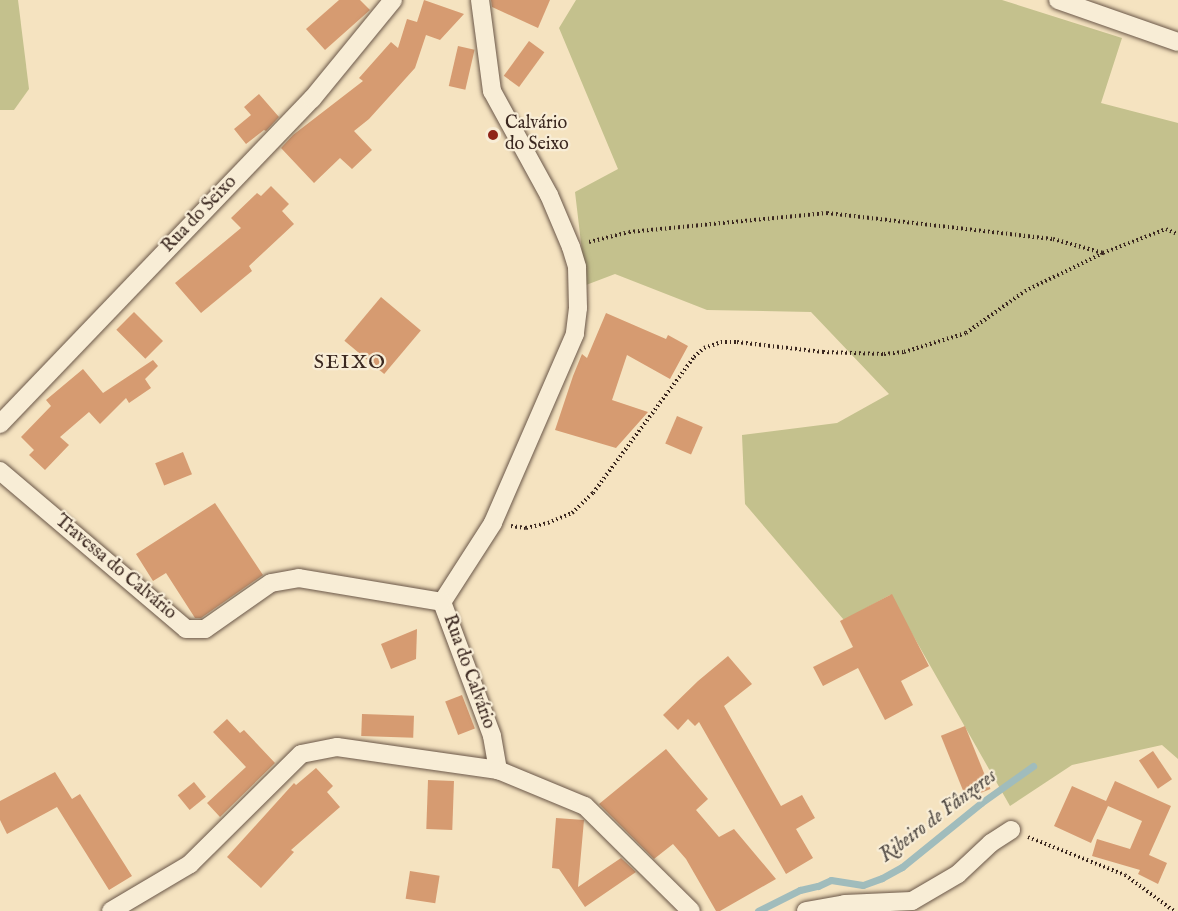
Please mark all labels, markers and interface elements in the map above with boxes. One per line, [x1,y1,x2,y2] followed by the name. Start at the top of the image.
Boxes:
[505,114,569,156] place label: Calvário do Seixo
[486,128,500,142] marker: Calvário do Seixo
[158,172,242,258] street label: Rua do Seixo
[314,350,386,374] district label: SEIXO
[50,511,180,625] street label: Travessa do Calvário
[437,612,499,732] street label: Rua do Calvário
[875,764,1001,868] water label: Ribeiro de Fânzeres

